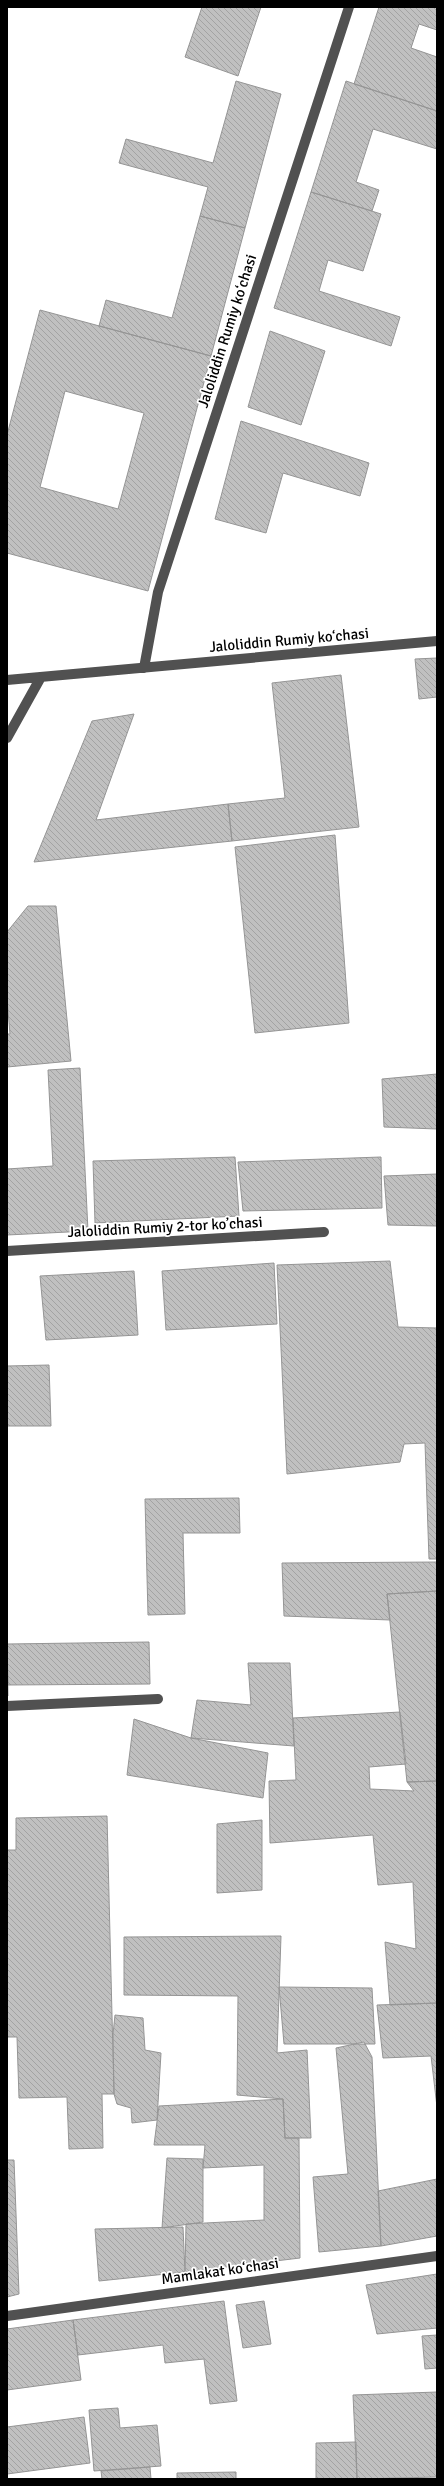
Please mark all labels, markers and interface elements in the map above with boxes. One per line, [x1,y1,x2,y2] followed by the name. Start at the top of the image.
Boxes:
[194,252,260,410] street label: Jaloliddin Rumiy koʻchasi
[208,624,370,656] street label: Jaloliddin Rumiy koʻchasi
[67,1213,263,1241] street label: Jaloliddin Rumiy 2-tor koʼchasi
[160,2254,280,2288] street label: Mamlakat koʻchasi

